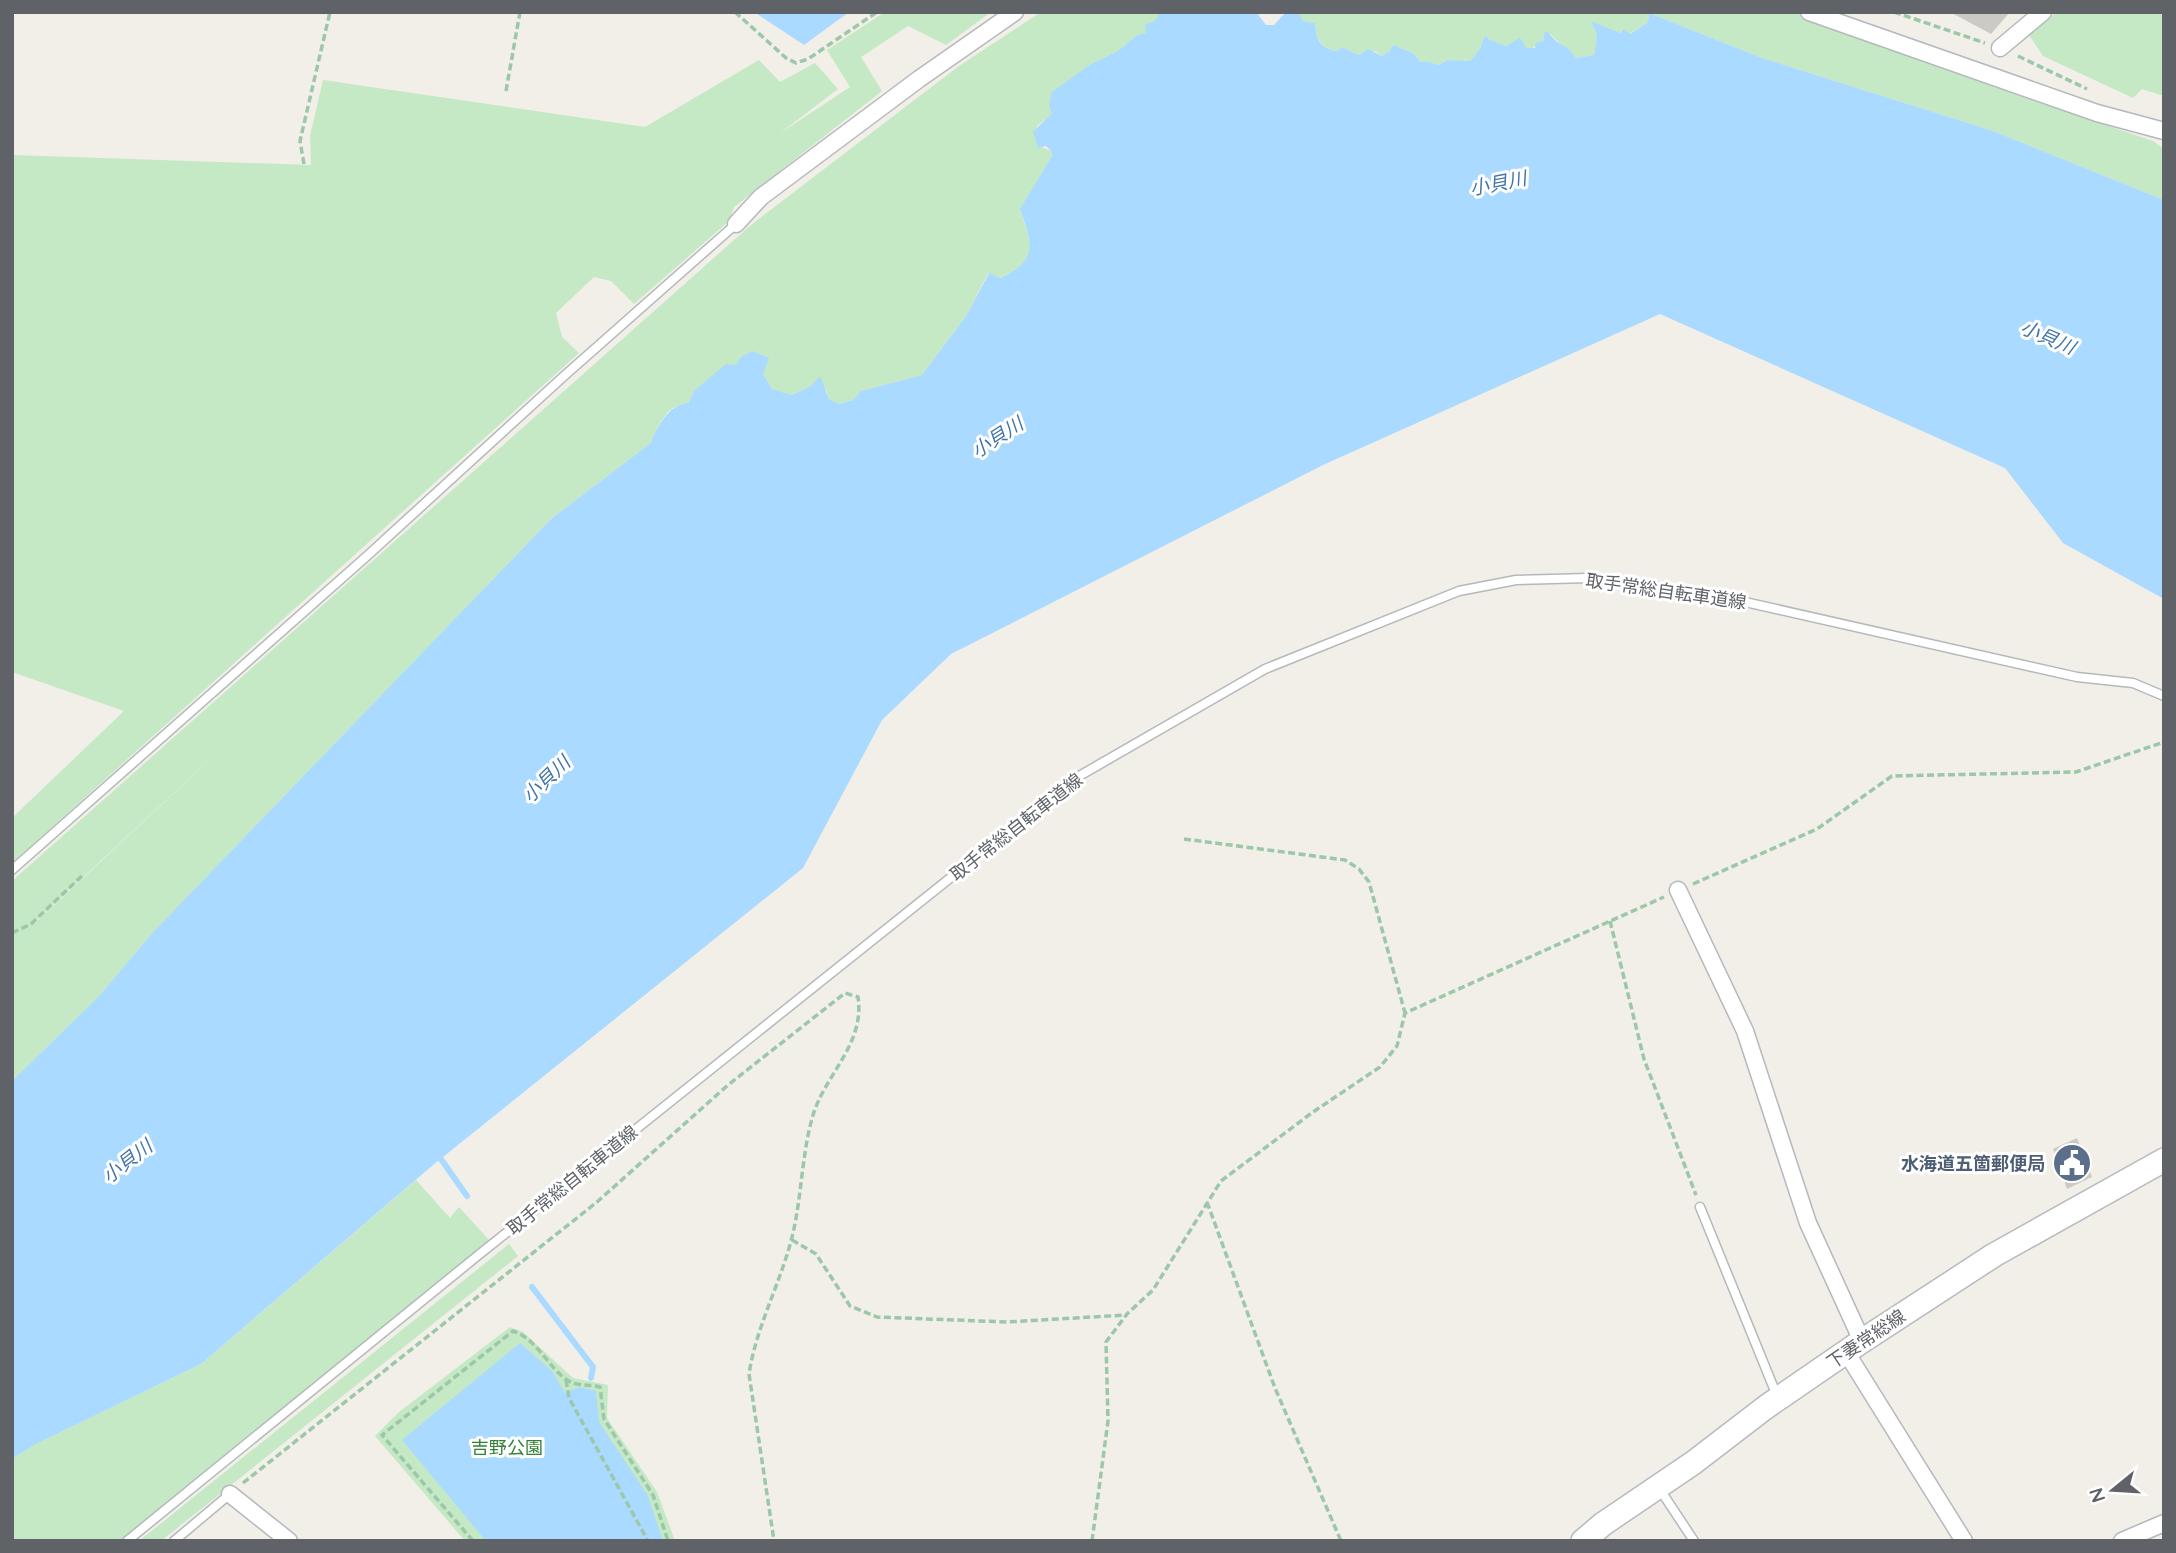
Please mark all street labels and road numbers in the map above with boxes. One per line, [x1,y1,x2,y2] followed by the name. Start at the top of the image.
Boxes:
[1584,568,1748,614] street label: 取手常総自転車道線
[945,768,1087,886] street label: 取手常総自転車道線
[502,1120,642,1240] street label: 取手常総自転車道線
[1822,1304,1910,1374] street label: 下妻常総線

